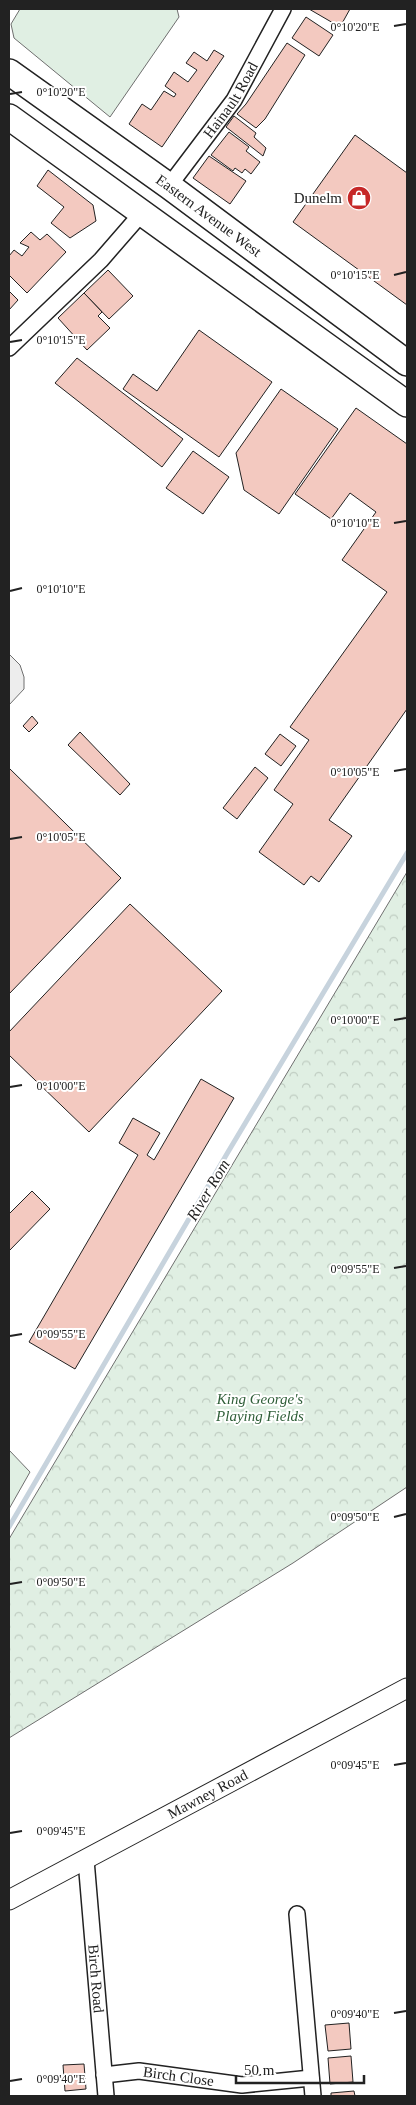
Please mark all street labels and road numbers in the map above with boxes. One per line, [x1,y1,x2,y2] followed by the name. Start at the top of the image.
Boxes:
[200,59,261,141] street label: Hainault Road
[153,171,265,260] street label: Eastern Avenue West
[165,1766,251,1822] street label: Mawney Road
[85,1944,107,2014] street label: Birch Road
[142,2064,215,2089] street label: Birch Close

